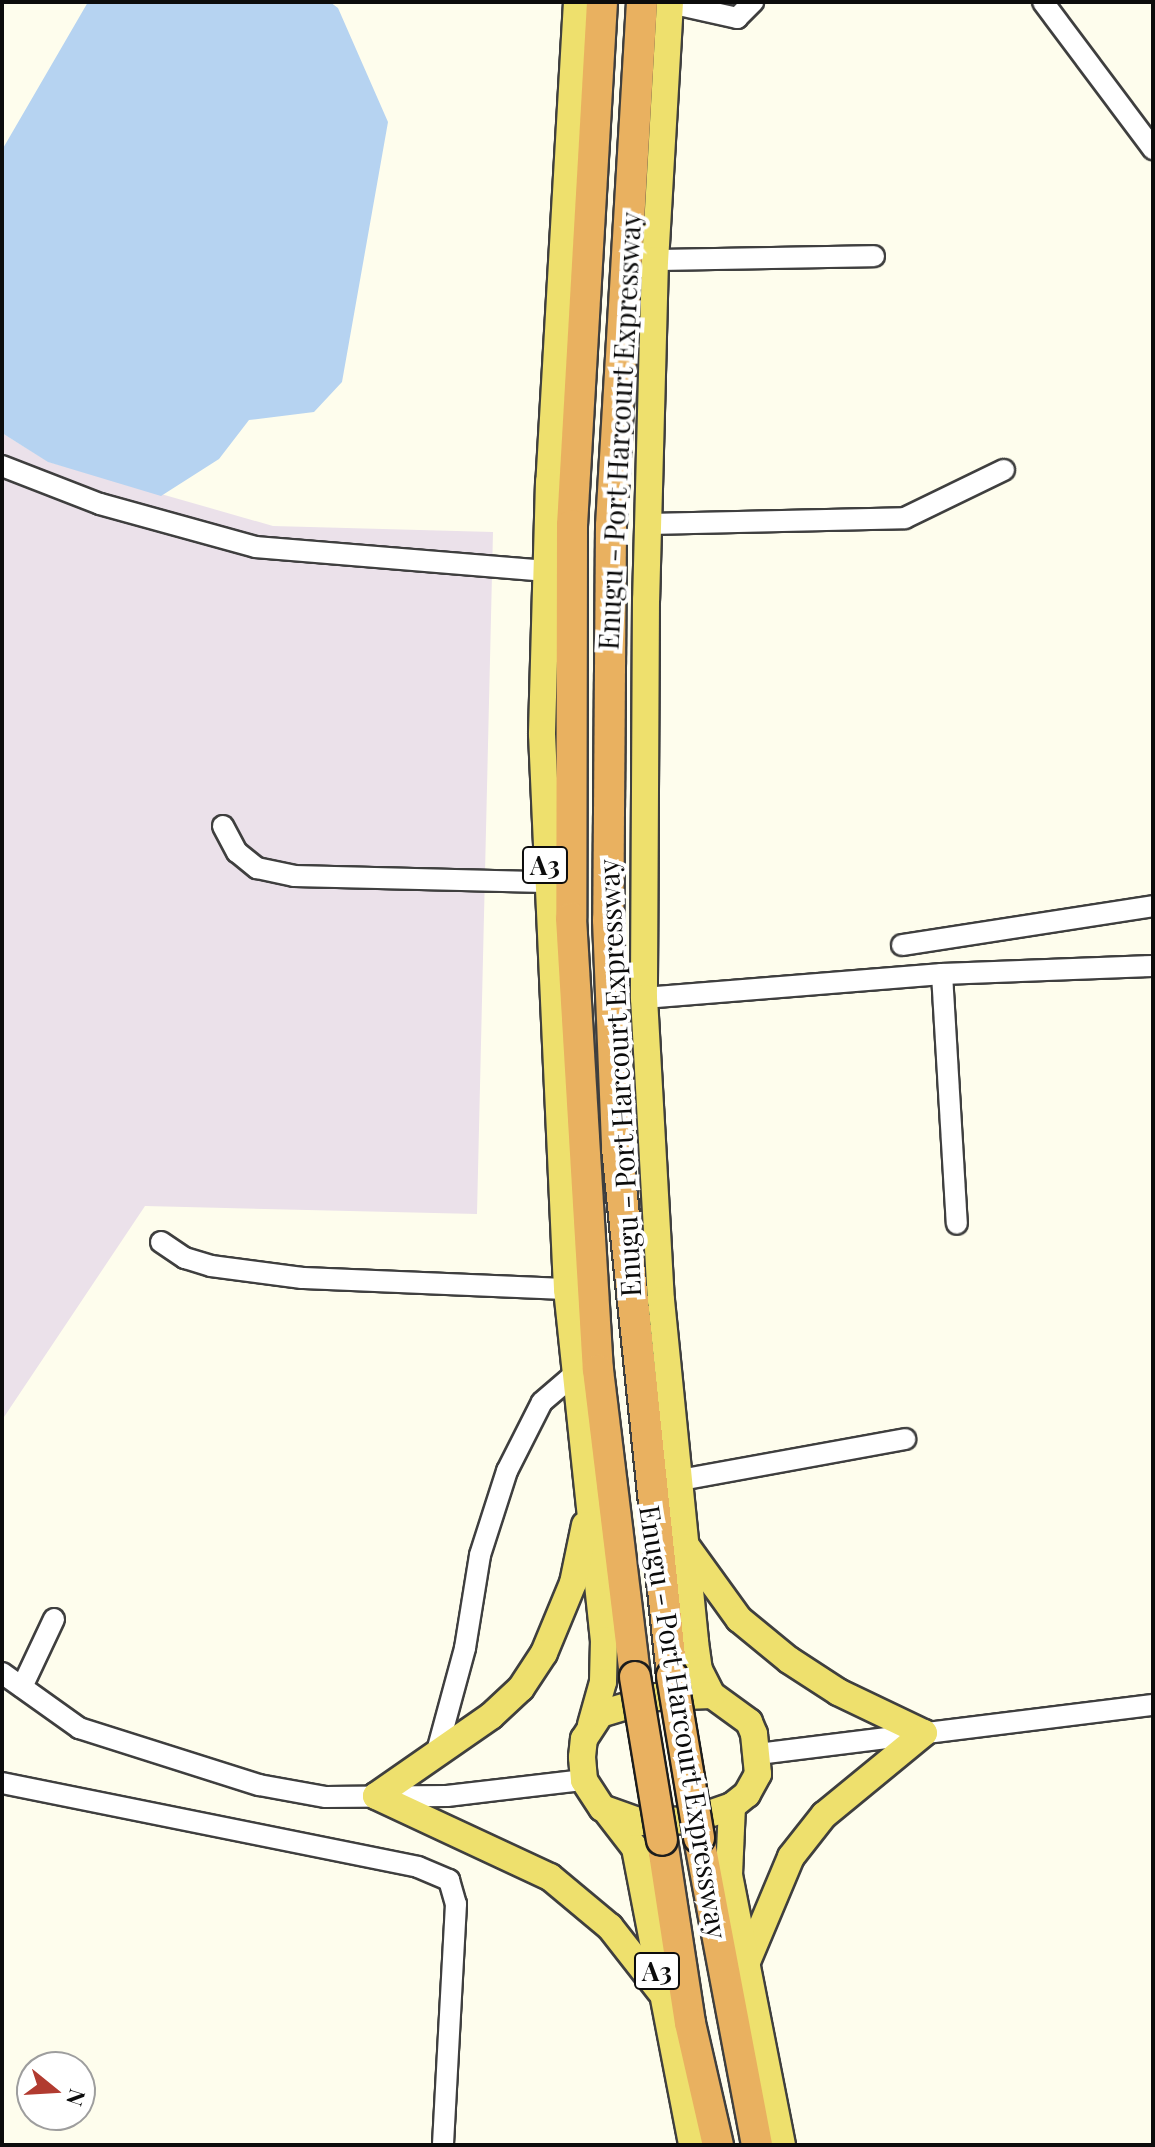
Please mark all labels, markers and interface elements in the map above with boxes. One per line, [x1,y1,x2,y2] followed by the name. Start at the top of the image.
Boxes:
[591,211,647,651] street label: Enugu - Port Harcourt Expressway
[521,843,569,887] road number: A3
[591,858,647,1298] street label: Enugu - Port Harcourt Expressway
[633,1502,735,1942] street label: Enugu - Port Harcourt Expressway
[633,1949,681,1993] road number: A3
[16,2051,96,2131] north arrow
[60,2086,94,2110] text: N

